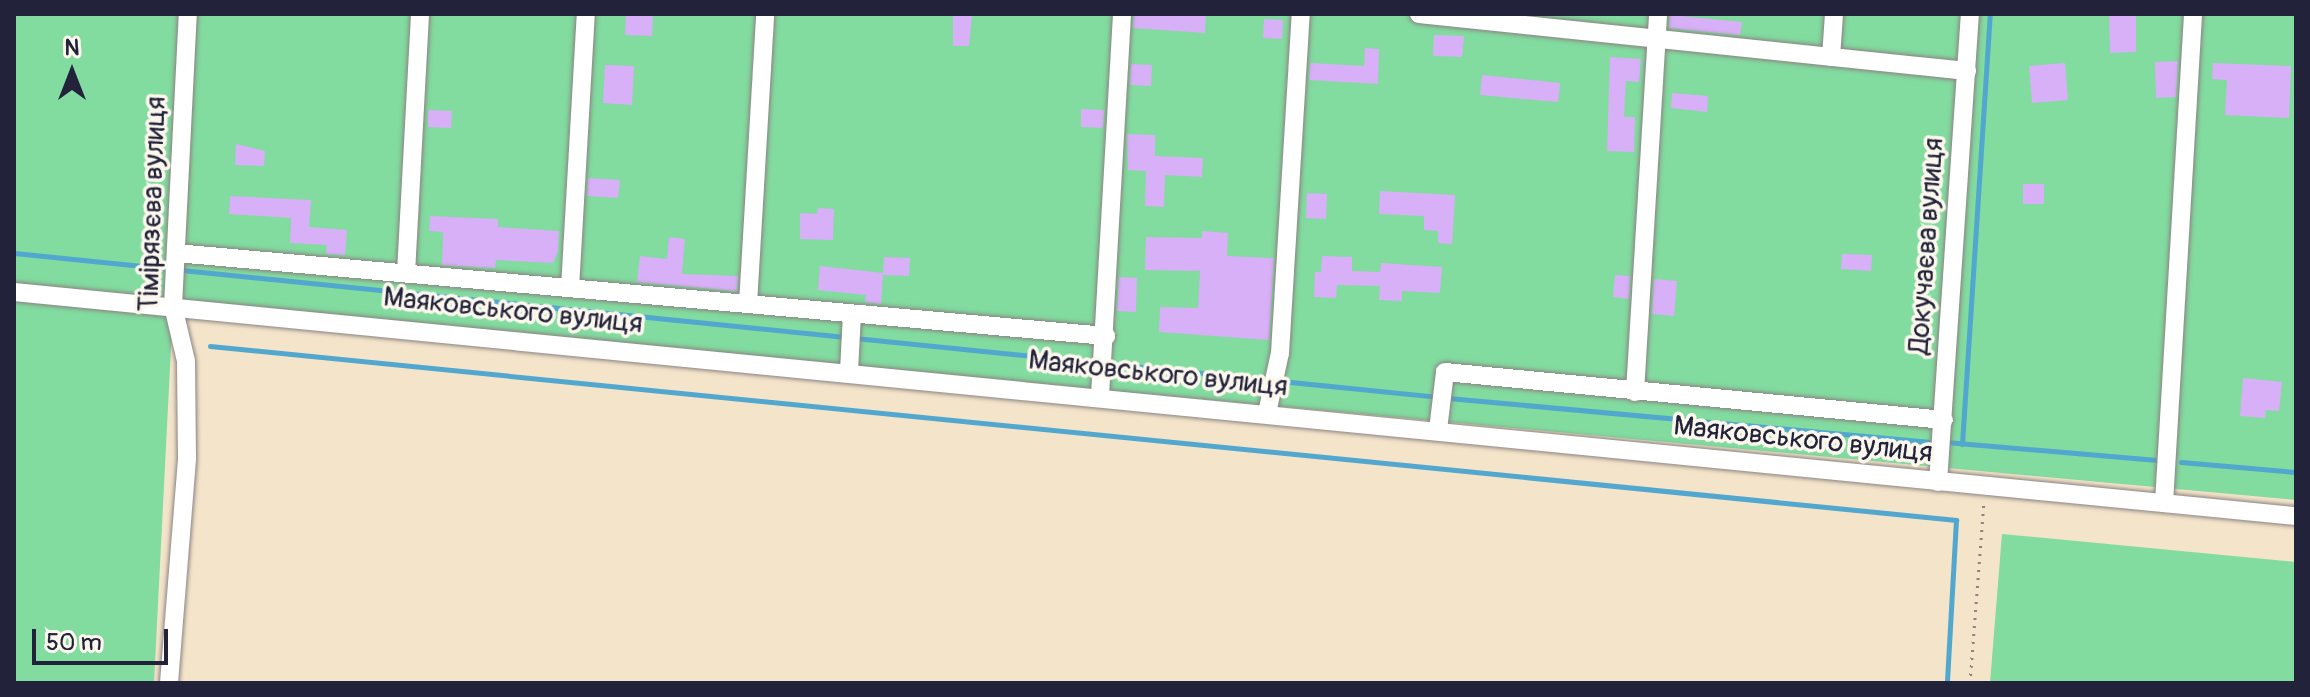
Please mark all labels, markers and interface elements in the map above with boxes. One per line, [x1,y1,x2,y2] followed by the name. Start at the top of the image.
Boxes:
[32,32,112,112] north arrow
[65,34,79,62] text: N
[132,96,174,312] street label: Тімірязєва вулиця
[1903,137,1951,355] street label: Докучаєва вулиця
[382,281,644,341] street label: Маяковського вулиця
[1027,344,1289,404] street label: Маяковського вулиця
[1672,410,1934,470] street label: Маяковського вулиця
[36,613,172,663] scale bar
[46,628,102,657] text: 50 m

